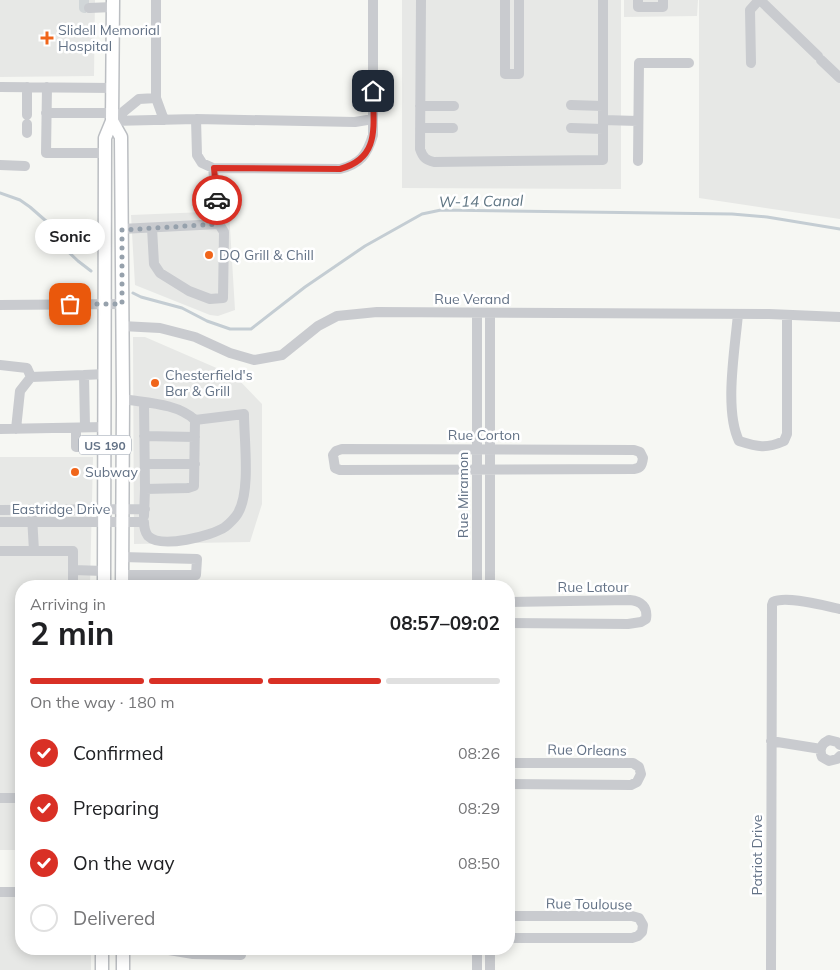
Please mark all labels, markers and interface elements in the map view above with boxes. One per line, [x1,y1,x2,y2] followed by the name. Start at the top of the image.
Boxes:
[58,21,160,55] place label: Slidell Memorial Hospital
[40,31,54,45] marker: Slidell Memorial Hospital
[352,70,394,112] pin
[359,77,387,105] icon: home
[192,175,242,225] courier
[203,186,231,214] icon: car
[438,191,524,211] water label: W-14 Canal
[35,219,105,254] callout: Sonic
[49,226,91,246] text: Sonic
[219,246,314,264] place label: DQ Grill & Chill
[203,249,215,261] marker: DQ Grill & Chill
[49,283,91,325] pin
[56,290,84,318] icon: bag
[434,290,510,308] street label: Rue Verand
[165,366,253,400] place label: Chesterfield's Bar & Grill
[149,377,161,389] marker: Chesterfield's Bar & Grill
[448,426,520,444] street label: Rue Corton
[79,436,131,454] road number: US 190
[454,452,472,538] street label: Rue Miramon
[85,463,138,481] place label: Subway
[69,466,81,478] marker: Subway
[12,500,110,518] street label: Eastridge Drive
[557,578,629,596] street label: Rue Latour
[30,594,106,614] text: Arriving in
[390,611,500,635] text: 08:57–09:02
[30,613,114,653] text: 2 min
[30,692,175,712] text: On the way · 180 m
[30,739,58,767] icon: check
[547,740,627,760] street label: Rue Orleans
[73,741,164,765] text: Confirmed
[458,743,500,763] text: 08:26
[30,794,58,822] icon: check
[73,796,159,820] text: Preparing
[458,798,500,818] text: 08:29
[748,815,766,895] street label: Patriot Drive
[30,849,58,877] icon: check
[73,851,175,875] text: On the way
[458,853,500,873] text: 08:50
[546,894,632,914] street label: Rue Toulouse
[73,906,155,930] text: Delivered

